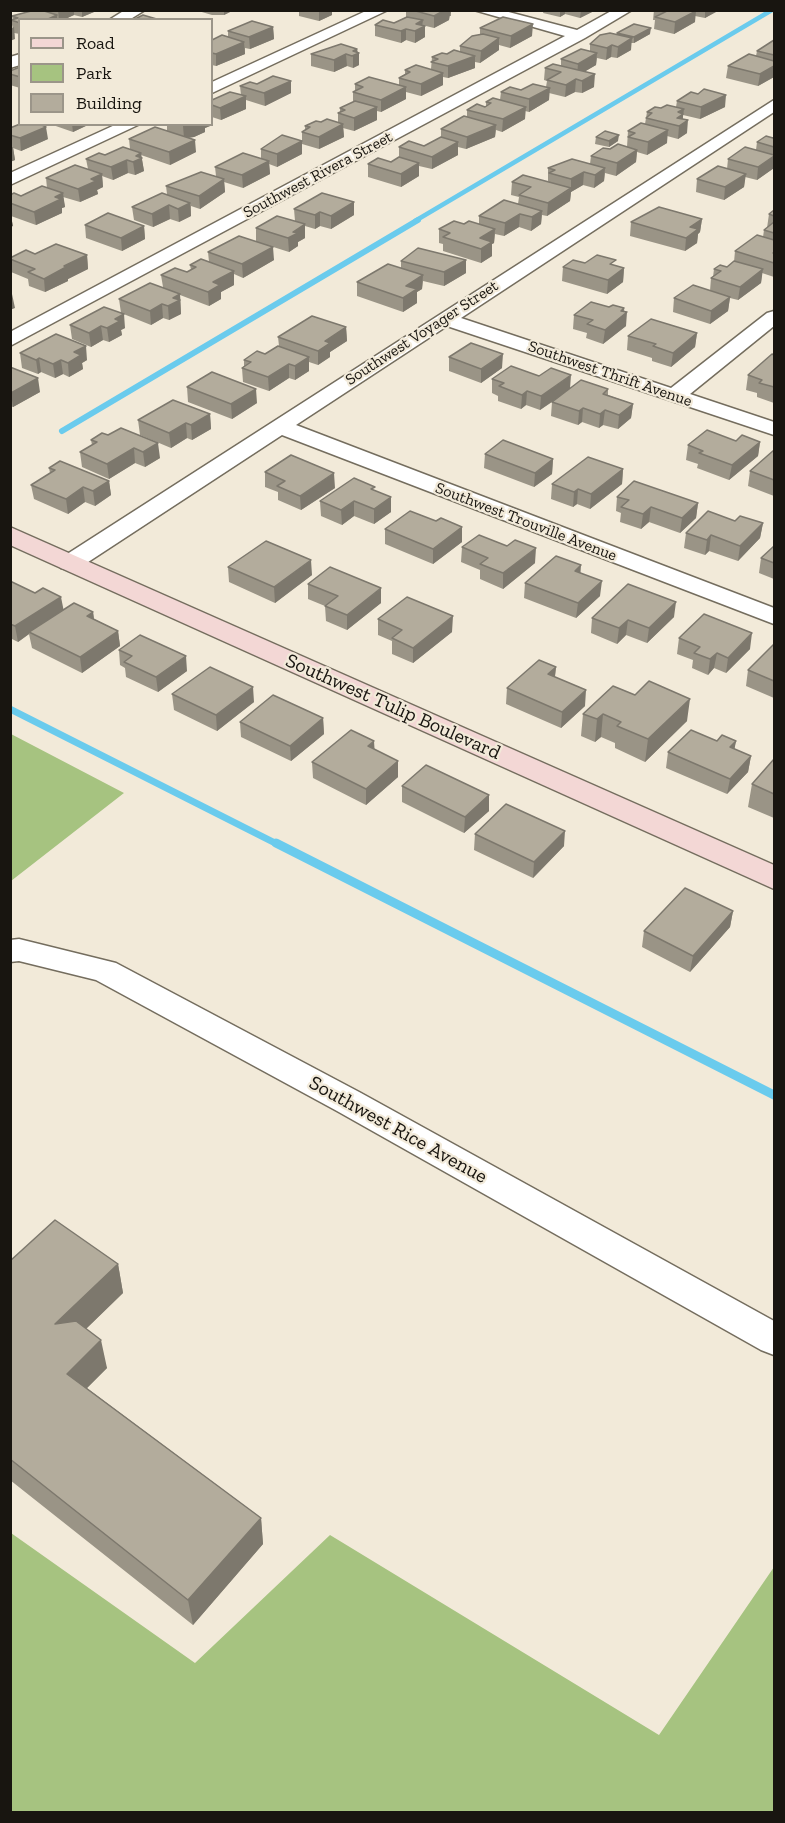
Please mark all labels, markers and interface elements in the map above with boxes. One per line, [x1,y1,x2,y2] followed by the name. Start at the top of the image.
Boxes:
[18,18,213,126] legend
[76,32,115,54] text: Road
[76,62,112,84] text: Park
[76,92,142,114] text: Building
[240,127,396,223] street label: Southwest Rivera Street
[342,276,502,390] street label: Southwest Voyager Street
[526,337,694,411] street label: Southwest Thrift Avenue
[433,478,619,566] street label: Southwest Trouville Avenue
[282,649,504,765] street label: Southwest Tulip Boulevard
[305,1071,491,1189] street label: Southwest Rice Avenue

